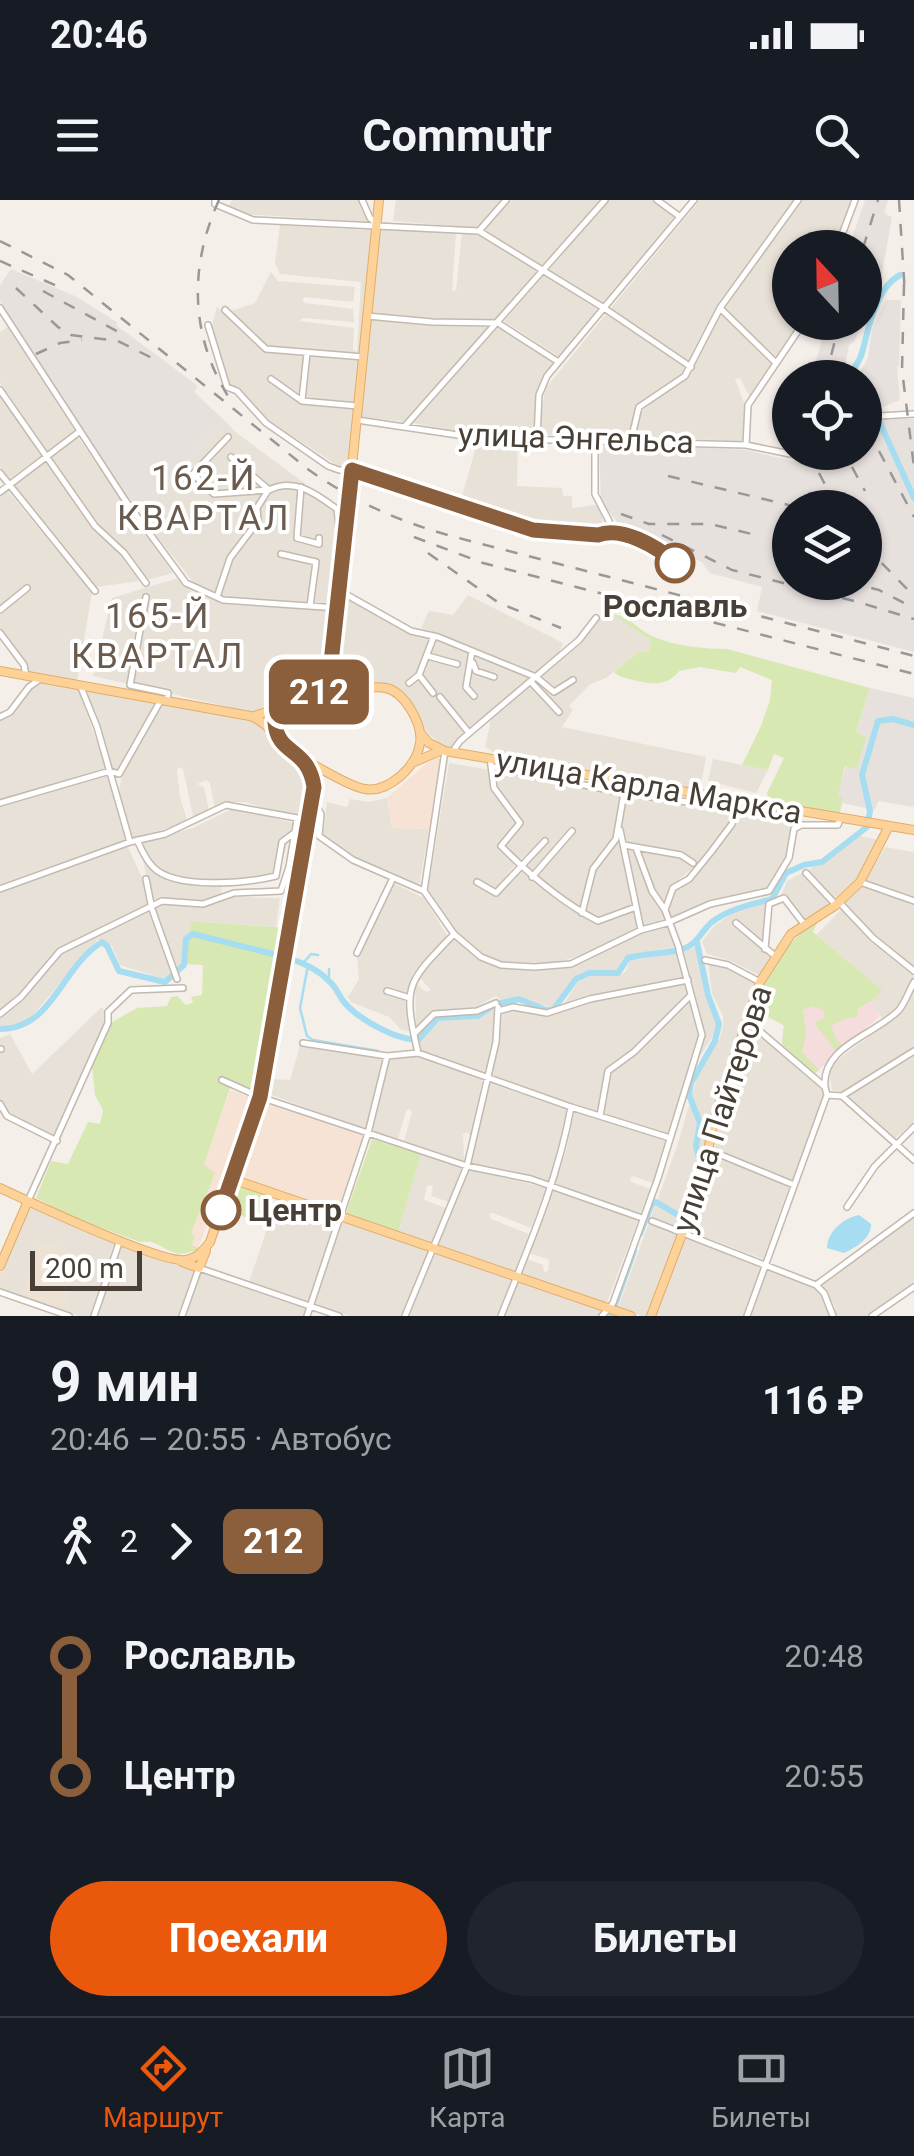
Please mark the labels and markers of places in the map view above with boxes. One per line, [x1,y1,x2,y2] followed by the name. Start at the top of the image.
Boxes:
[656,544,694,582] marker: Рославль
[603,587,747,625] place label: Рославль
[202,1191,240,1229] marker: Центр
[248,1191,342,1229] place label: Центр

